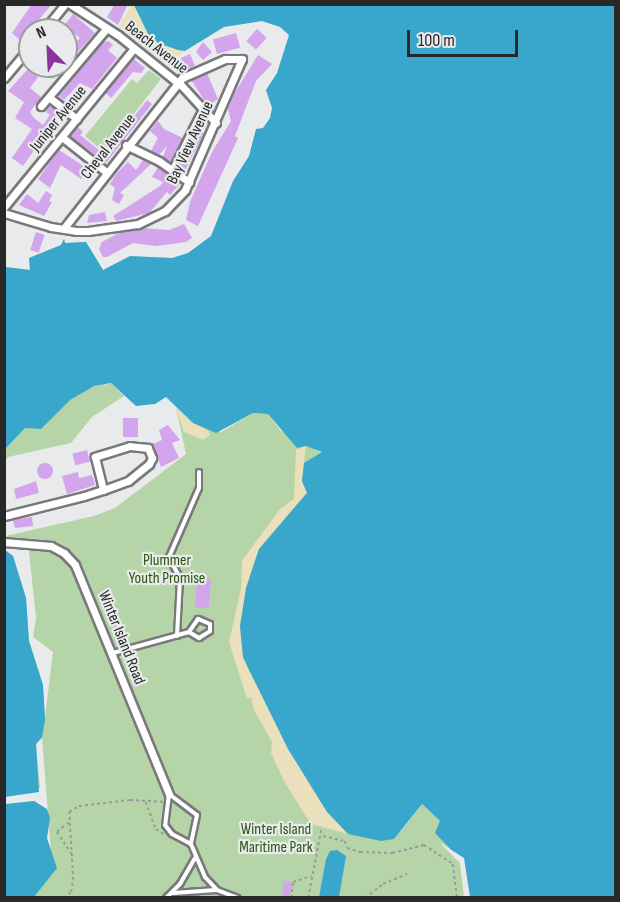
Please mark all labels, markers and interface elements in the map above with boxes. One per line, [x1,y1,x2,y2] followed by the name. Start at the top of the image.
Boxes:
[121,17,191,79] street label: Beach Avenue
[18,18,78,78] north arrow
[410,18,521,56] scale bar
[34,23,49,43] text: N
[418,30,455,51] text: 100 m
[27,82,91,156] street label: Juniper Avenue
[163,99,219,187] street label: Bay View Avenue
[78,110,140,184] street label: Cheval Avenue
[129,551,205,589] park label: Plummer Youth Promise
[93,588,149,688] street label: Winter Island Road
[239,820,313,858] park label: Winter Island Maritime Park

